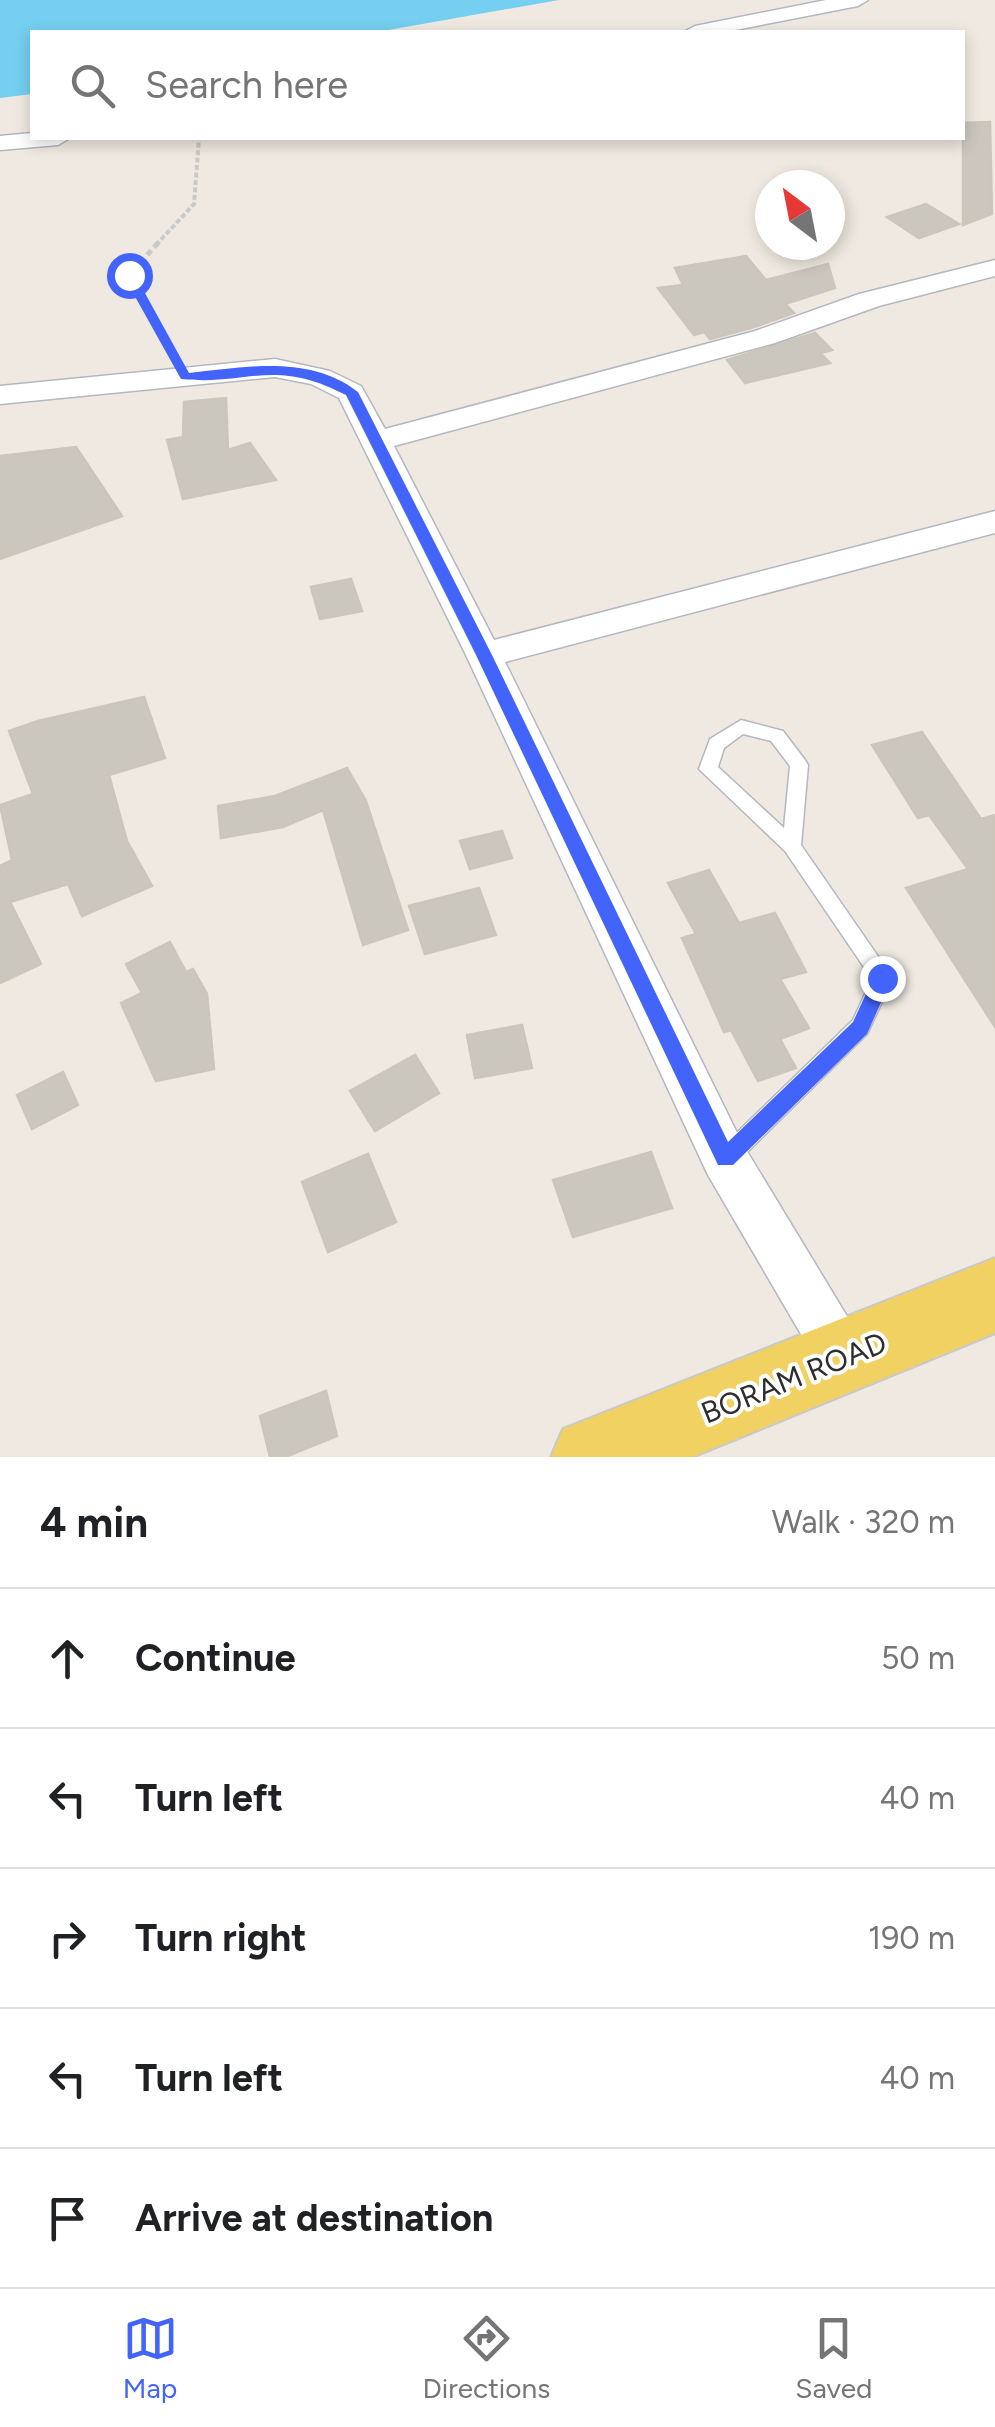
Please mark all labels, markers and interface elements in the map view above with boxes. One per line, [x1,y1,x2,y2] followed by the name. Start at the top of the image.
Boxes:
[30,30,965,140] search box
[65,58,120,113] icon: search
[145,62,348,108] text: Search here
[755,170,845,260] north arrow
[107,253,153,299] route start
[860,956,906,1002] route end
[696,1324,892,1432] street label: BORAM ROAD
[40,1497,148,1548] text: 4 min
[772,1503,955,1541] text: Walk · 320 m
[40,1631,95,1686] icon: ahead
[135,1635,296,1681] text: Continue
[881,1639,955,1677] text: 50 m
[40,1771,95,1826] icon: left
[135,1775,283,1821] text: Turn left
[879,1779,955,1817] text: 40 m
[40,1911,95,1966] icon: right
[135,1915,307,1961] text: Turn right
[868,1919,955,1957] text: 190 m
[40,2051,95,2106] icon: left
[135,2055,283,2101] text: Turn left
[879,2059,955,2097] text: 40 m
[40,2191,95,2246] icon: arrive
[135,2195,493,2241] text: Arrive at destination
[123,2311,178,2405] tab: Map
[423,2311,550,2405] tab: Directions
[795,2311,872,2405] tab: Saved

